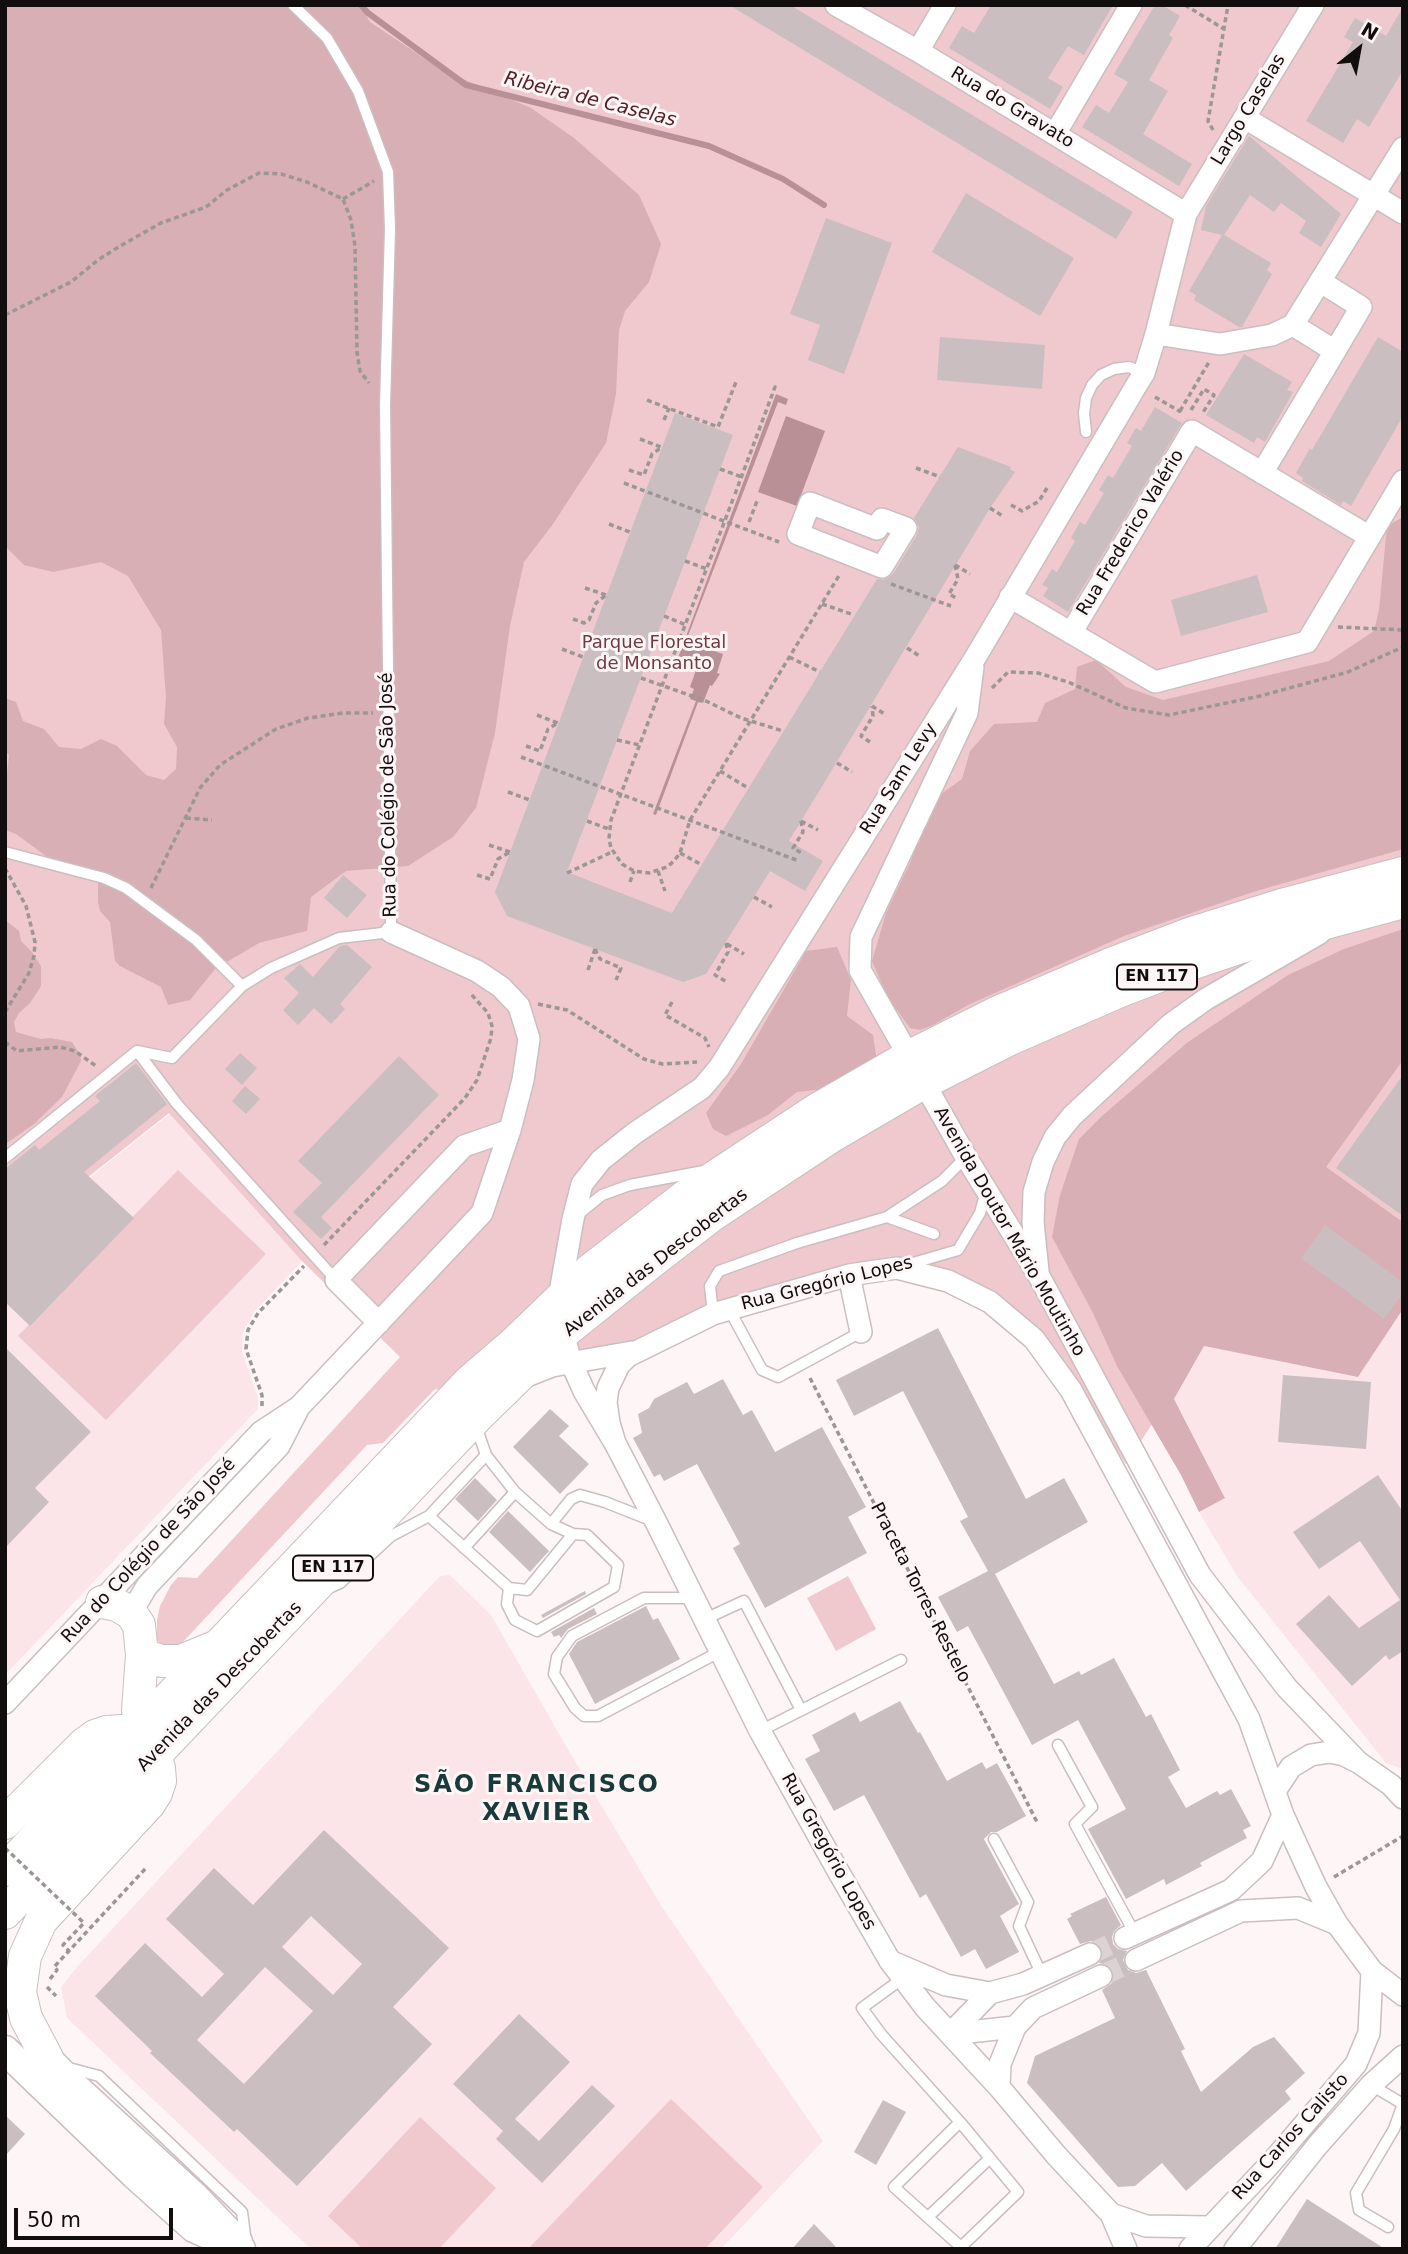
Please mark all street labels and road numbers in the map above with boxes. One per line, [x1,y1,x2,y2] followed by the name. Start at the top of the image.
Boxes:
[1207,51,1291,169] street label: Largo Caselas
[946,63,1078,153] street label: Rua do Gravato
[1073,446,1189,620] street label: Rua Frederico Valério
[376,672,402,918] street label: Rua do Colégio de São José
[856,719,942,839] street label: Rua Sam Levy
[1117,965,1197,990] road number: EN 117
[929,1103,1089,1361] street label: Avenida Doutor Mário Moutinho
[560,1184,752,1342] street label: Avenida das Descobertas
[739,1252,915,1316] street label: Rua Gregório Lopes
[58,1454,240,1648] street label: Rua do Colégio de São José
[865,1499,975,1687] street label: Praceta Torres Restelo
[293,1556,373,1580] road number: EN 117
[133,1598,307,1776] street label: Avenida das Descobertas
[776,1770,880,1934] street label: Rua Gregório Lopes
[1228,2069,1354,2205] street label: Rua Carlos Calisto

